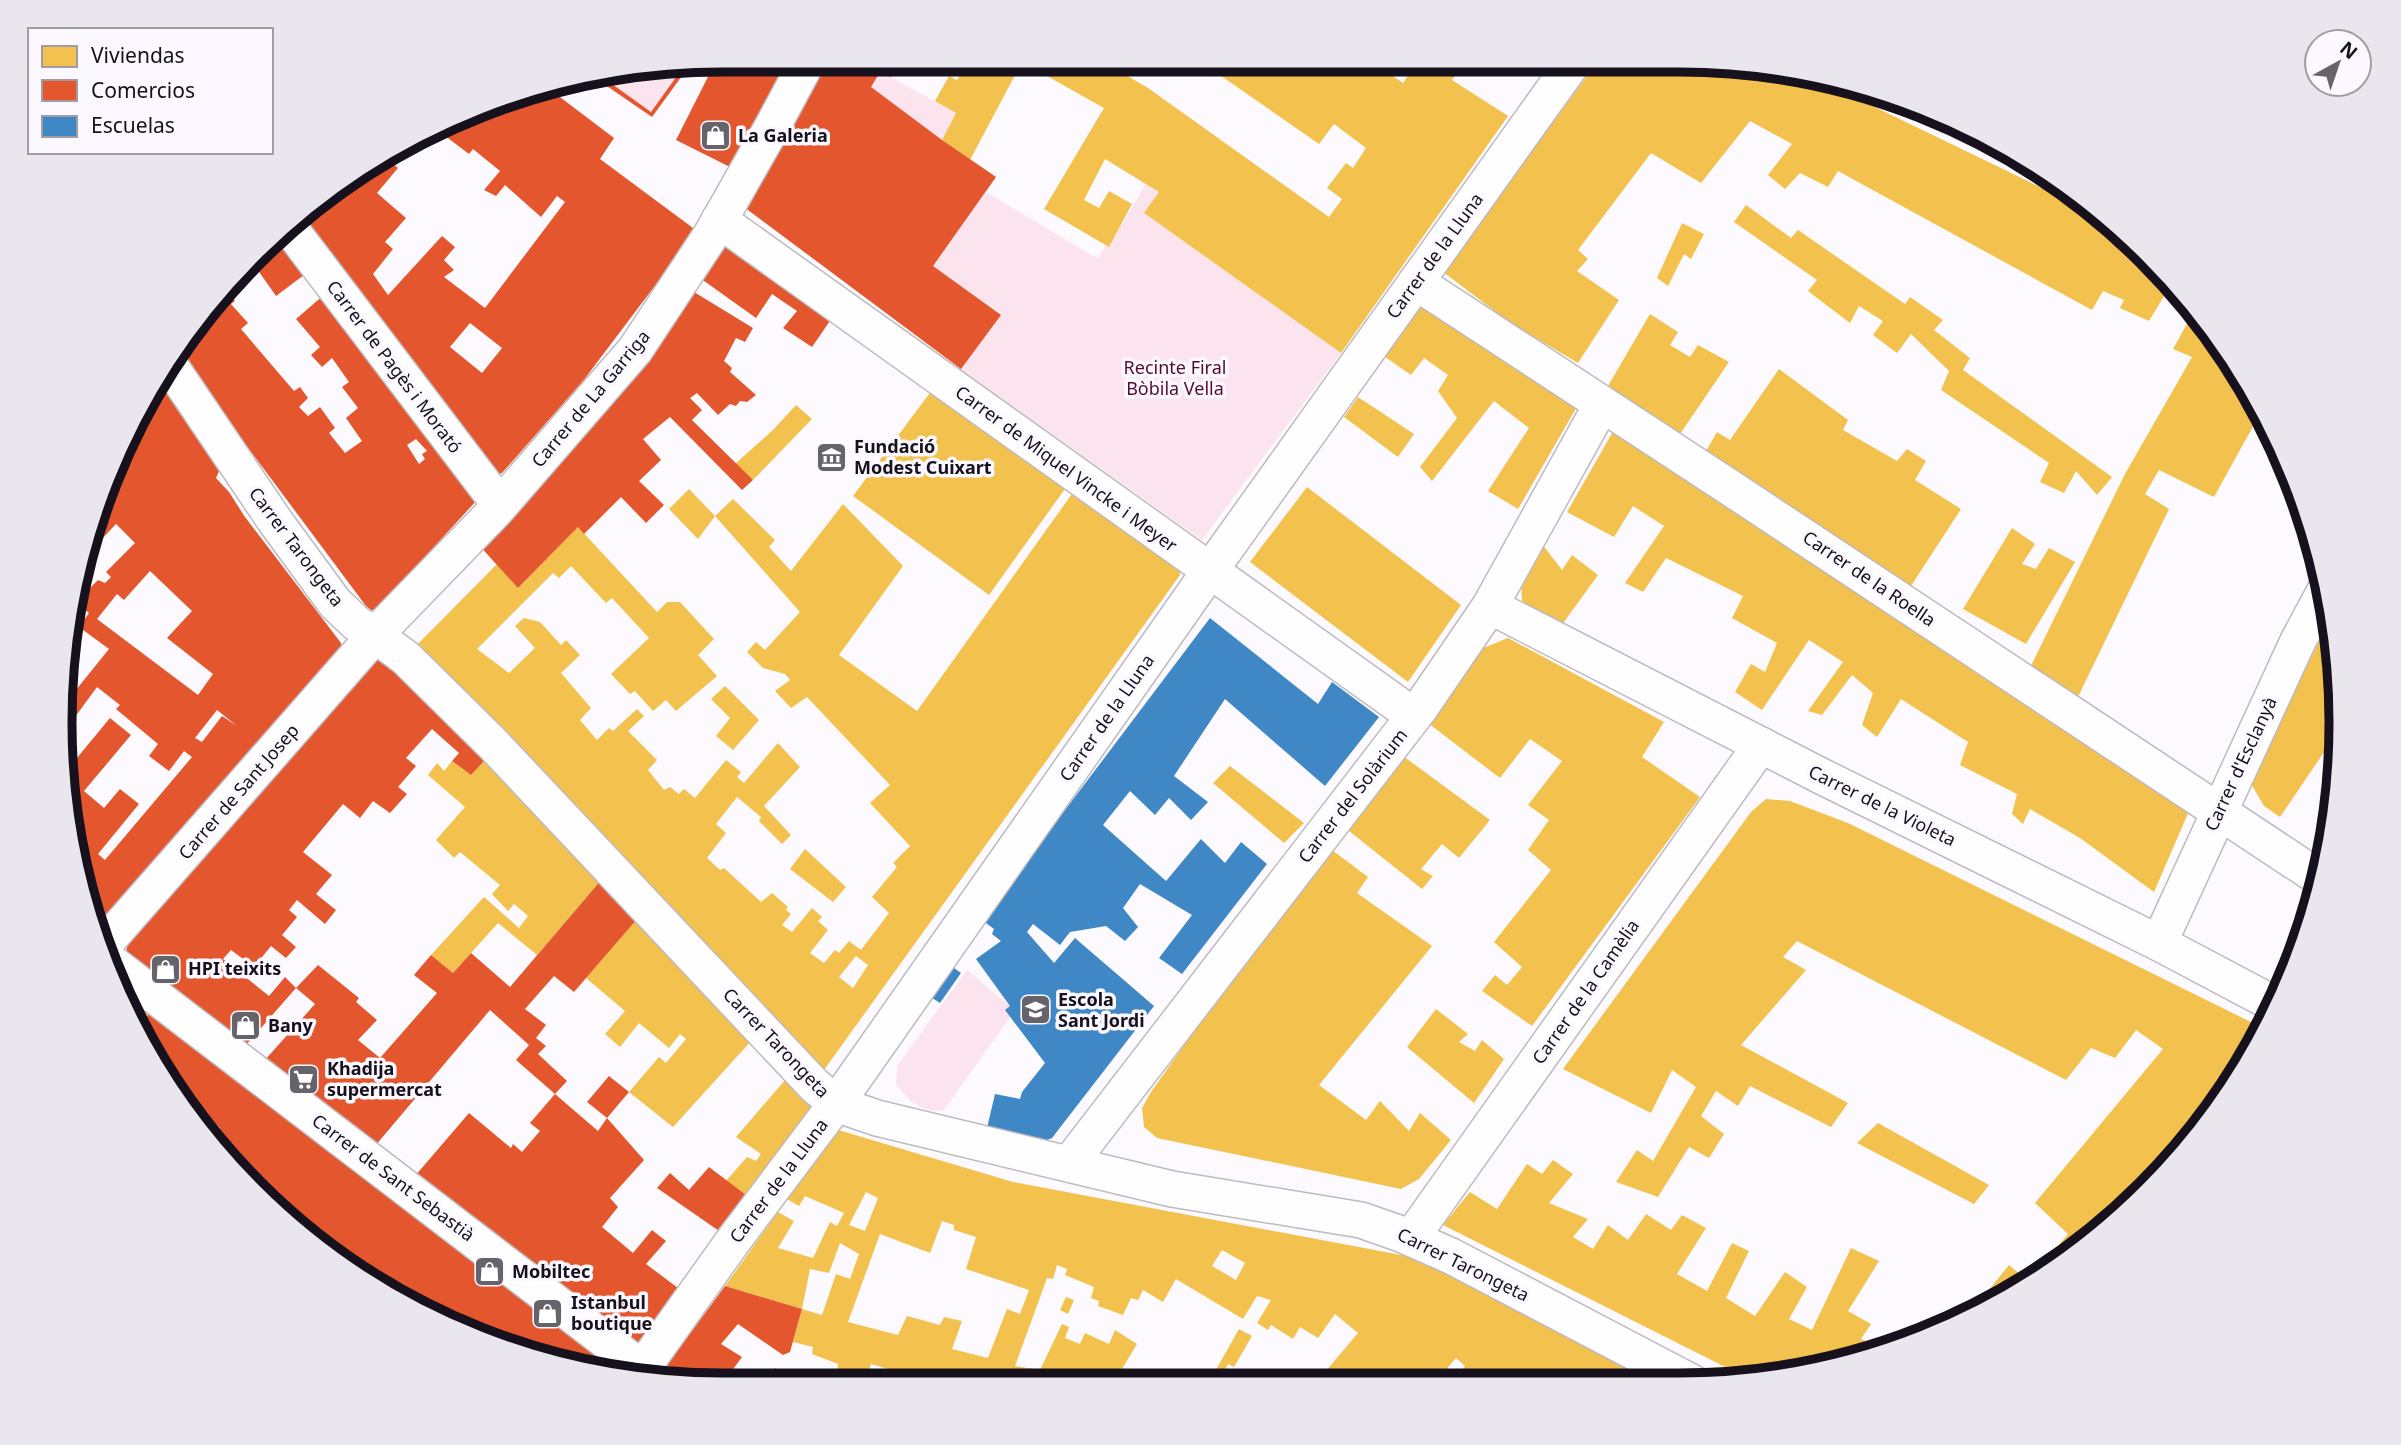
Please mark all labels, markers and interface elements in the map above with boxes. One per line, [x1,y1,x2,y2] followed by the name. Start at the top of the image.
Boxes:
[28,28,273,154] legend
[2303,28,2373,98] north arrow
[2335,35,2363,65] text: N
[91,41,185,69] text: Viviendas
[91,76,195,104] text: Comercios
[91,111,175,139] text: Escuelas
[698,119,732,153] shop icon: La Galeria
[738,123,828,147] place label: La Galeria
[1380,188,1488,323] street label: Carrer de la Lluna
[322,275,468,458] street label: Carrer de Pagès i Morató
[526,325,655,472] street label: Carrer de La Garriga
[1124,355,1226,400] park label: Recinte Firal Bòbila Vella
[951,380,1183,557] street label: Carrer de Miquel Vincke i Meyer
[854,434,992,479] place label: Fundació Modest Cuixart
[814,440,848,474] museum icon: Fundació Modest Cuixart
[244,482,350,611] street label: Carrer Tarongeta
[1799,525,1941,632] street label: Carrer de la Roella
[1053,649,1159,786] street label: Carrer de la Lluna
[2198,692,2282,835] street label: Carrer d'Esclanyà
[173,719,304,864] street label: Carrer de Sant Josep
[1292,723,1412,868] street label: Carrer del Solàrium
[1805,759,1960,851] street label: Carrer de la Violeta
[1526,914,1644,1069] street label: Carrer de la Camèlia
[148,952,182,986] shop icon: HPI teixits
[188,956,281,980] place label: HPI teixits
[718,982,835,1102] street label: Carrer Tarongeta
[1058,987,1145,1032] place label: Escola Sant Jordi
[1018,993,1052,1027] school or university icon: Escola Sant Jordi
[228,1009,262,1043] shop icon: Bany
[268,1013,313,1037] place label: Bany
[327,1056,442,1101] place label: Khadija supermercat
[287,1062,321,1096] supermarket icon: Khadija supermercat
[308,1108,480,1246] street label: Carrer de Sant Sebastià
[723,1113,833,1248] street label: Carrer de la Lluna
[1394,1222,1533,1306] street label: Carrer Tarongeta
[472,1255,506,1289] shop icon: Mobiltec
[512,1259,590,1283] place label: Mobiltec
[571,1290,652,1335] place label: Istanbul boutique
[531,1296,565,1330] shop icon: Istanbul boutique

